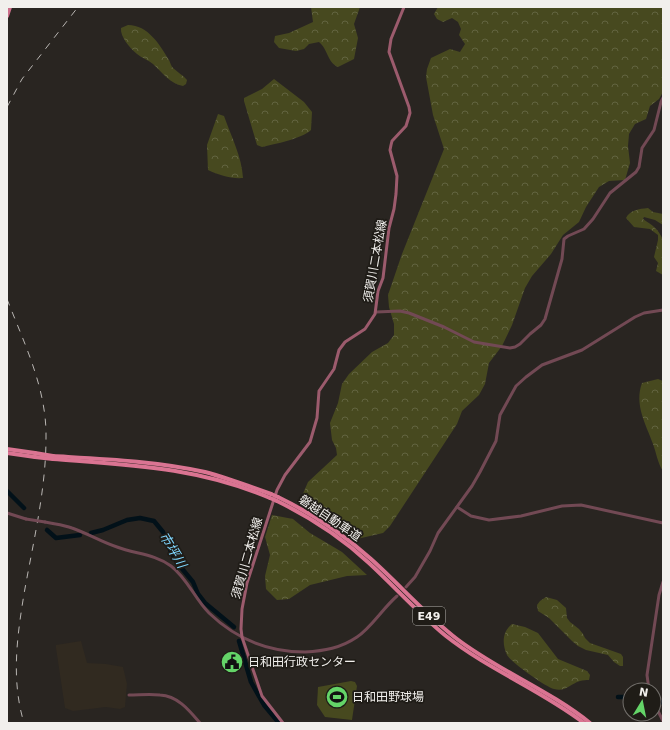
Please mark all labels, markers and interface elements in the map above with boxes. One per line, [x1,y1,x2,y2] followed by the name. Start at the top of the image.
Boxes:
[361,218,389,304] street label: 須賀川二本松線
[296,492,364,544] street label: 磐越自動車道
[229,516,265,600] street label: 須賀川二本松線
[157,529,190,572] water label: 市坪川
[413,607,445,625] road number: E49
[219,649,245,675] public building icon: 日和田行政センター
[248,655,356,669] place label: 日和田行政センター
[622,682,662,722] north arrow
[324,684,350,710] sports icon: 日和田野球場
[638,685,649,700] text: N
[352,690,424,704] place label: 日和田野球場

